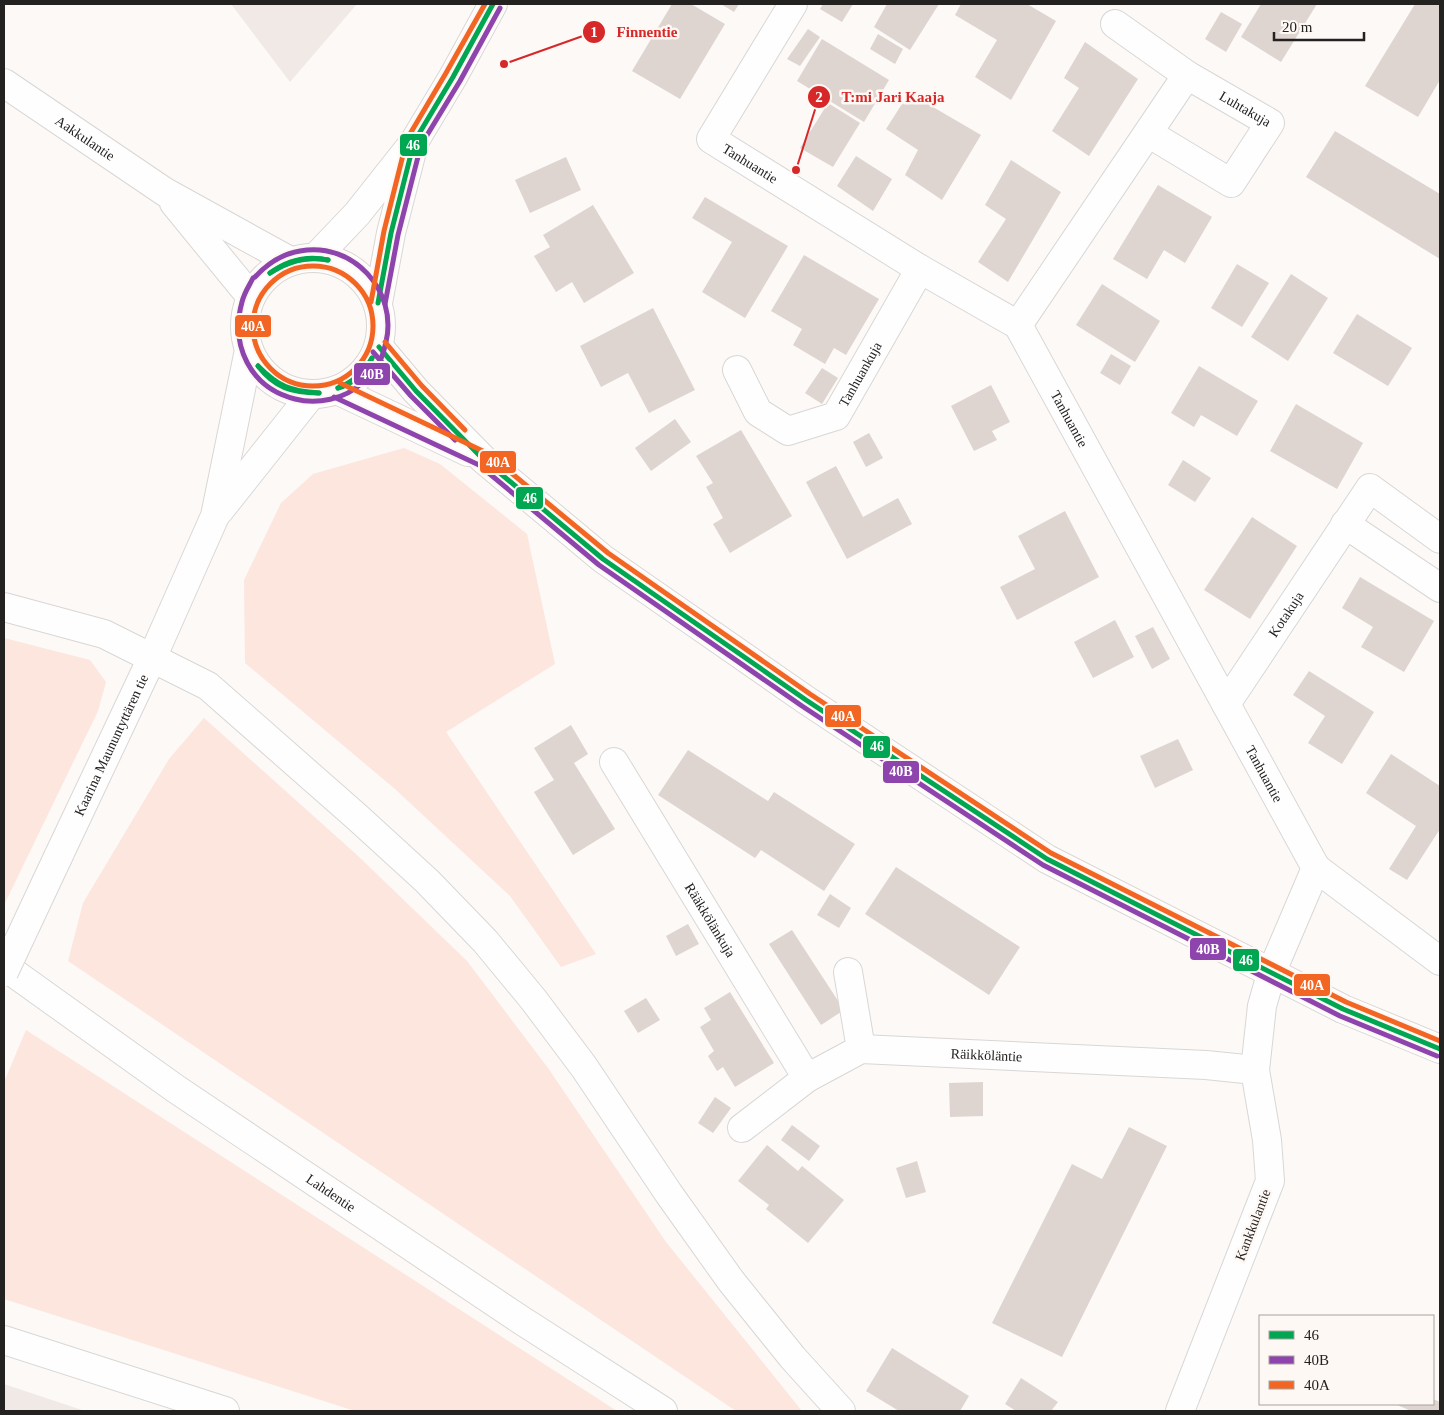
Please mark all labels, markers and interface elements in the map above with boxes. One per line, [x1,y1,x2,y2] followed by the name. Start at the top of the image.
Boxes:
[1274,10,1364,42] scale bar
[582,17,688,47] callout: Finnentie
[1282,19,1313,35] text: 20 m
[590,24,598,40] text: 1
[617,24,678,40] text: Finnentie
[807,82,955,112] callout: T:mi Jari Kaaja
[1217,88,1274,130] street label: Luhtakuja
[815,89,823,105] text: 2
[841,89,945,105] text: T:mi Jari Kaaja
[53,113,118,163] street label: Aakkulantie
[399,133,428,157] line badge: 46
[406,138,420,153] text: 46
[720,141,780,186] street label: Tanhuantie
[234,314,272,338] line badge: 40A
[241,319,266,334] text: 40A
[836,338,885,409] street label: Tanhuankuja
[353,362,391,386] line badge: 40B
[360,367,384,382] text: 40B
[1048,388,1091,450] street label: Tanhuantie
[479,450,517,474] line badge: 40A
[486,455,511,470] text: 40A
[515,486,544,510] line badge: 46
[523,491,537,506] text: 46
[1265,588,1307,640] street label: Kotakuja
[71,672,151,818] street label: Kaarina Maununtyttären tie
[824,704,862,728] line badge: 40A
[831,709,856,724] text: 40A
[862,735,891,759] line badge: 46
[870,739,884,754] text: 46
[1243,743,1286,805] street label: Tanhuantie
[882,760,920,784] line badge: 40B
[889,764,913,779] text: 40B
[682,880,739,960] street label: Rääkkölänkuja
[1189,937,1227,961] line badge: 40B
[1196,942,1220,957] text: 40B
[1232,948,1260,972] line badge: 46
[1239,953,1253,968] text: 46
[1293,973,1331,997] line badge: 40A
[1300,978,1325,993] text: 40A
[950,1046,1023,1064] street label: Räikköläntie
[304,1171,358,1215] street label: Lahdentie
[1232,1187,1274,1263] street label: Kankkulantie
[1259,1315,1434,1405] legend
[1304,1327,1320,1343] text: 46
[1304,1352,1329,1368] text: 40B
[1304,1377,1330,1393] text: 40A

